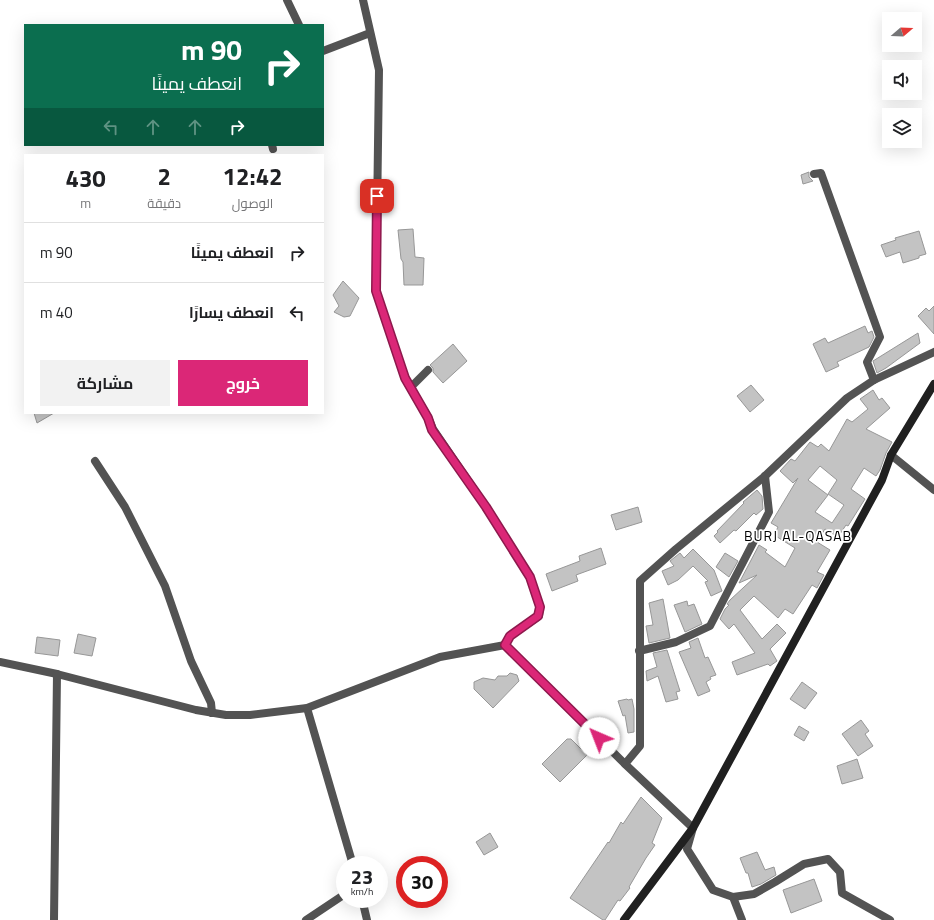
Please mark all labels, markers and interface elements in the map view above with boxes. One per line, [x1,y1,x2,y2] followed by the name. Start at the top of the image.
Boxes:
[882,12,922,52] north arrow
[882,12,922,148] map controls
[181,28,242,71] text: 90 m
[256,40,308,92] icon: right
[882,60,922,100] button: sound
[152,70,242,97] text: انعطف يمينًا
[882,108,922,148] button: layers
[100,116,122,138] icon: left
[142,116,164,138] icon: ahead
[184,116,206,138] icon: ahead
[226,116,248,138] icon: right
[157,158,171,194] text: 2
[223,158,283,194] text: 12:42
[65,160,106,196] text: 430
[360,179,394,213] pin
[366,185,388,207] icon: arrive
[80,193,91,213] text: m
[147,193,181,213] text: دقيقة
[232,193,273,213] text: الوصول
[40,241,73,264] text: 90 m
[191,241,274,264] text: انعطف يمينًا
[286,242,308,264] icon: right
[40,301,73,324] text: 40 m
[189,301,274,324] text: انعطف يسارًا
[286,302,308,324] icon: left
[40,360,170,406] button: مشاركة
[178,360,308,406] button: خروج
[744,525,852,546] district label: BURJ AL-QASAB
[578,717,620,759] position arrow
[396,856,448,908] speed limit sign: 30
[351,861,373,892] text: 23
[351,884,373,899] text: km/h

